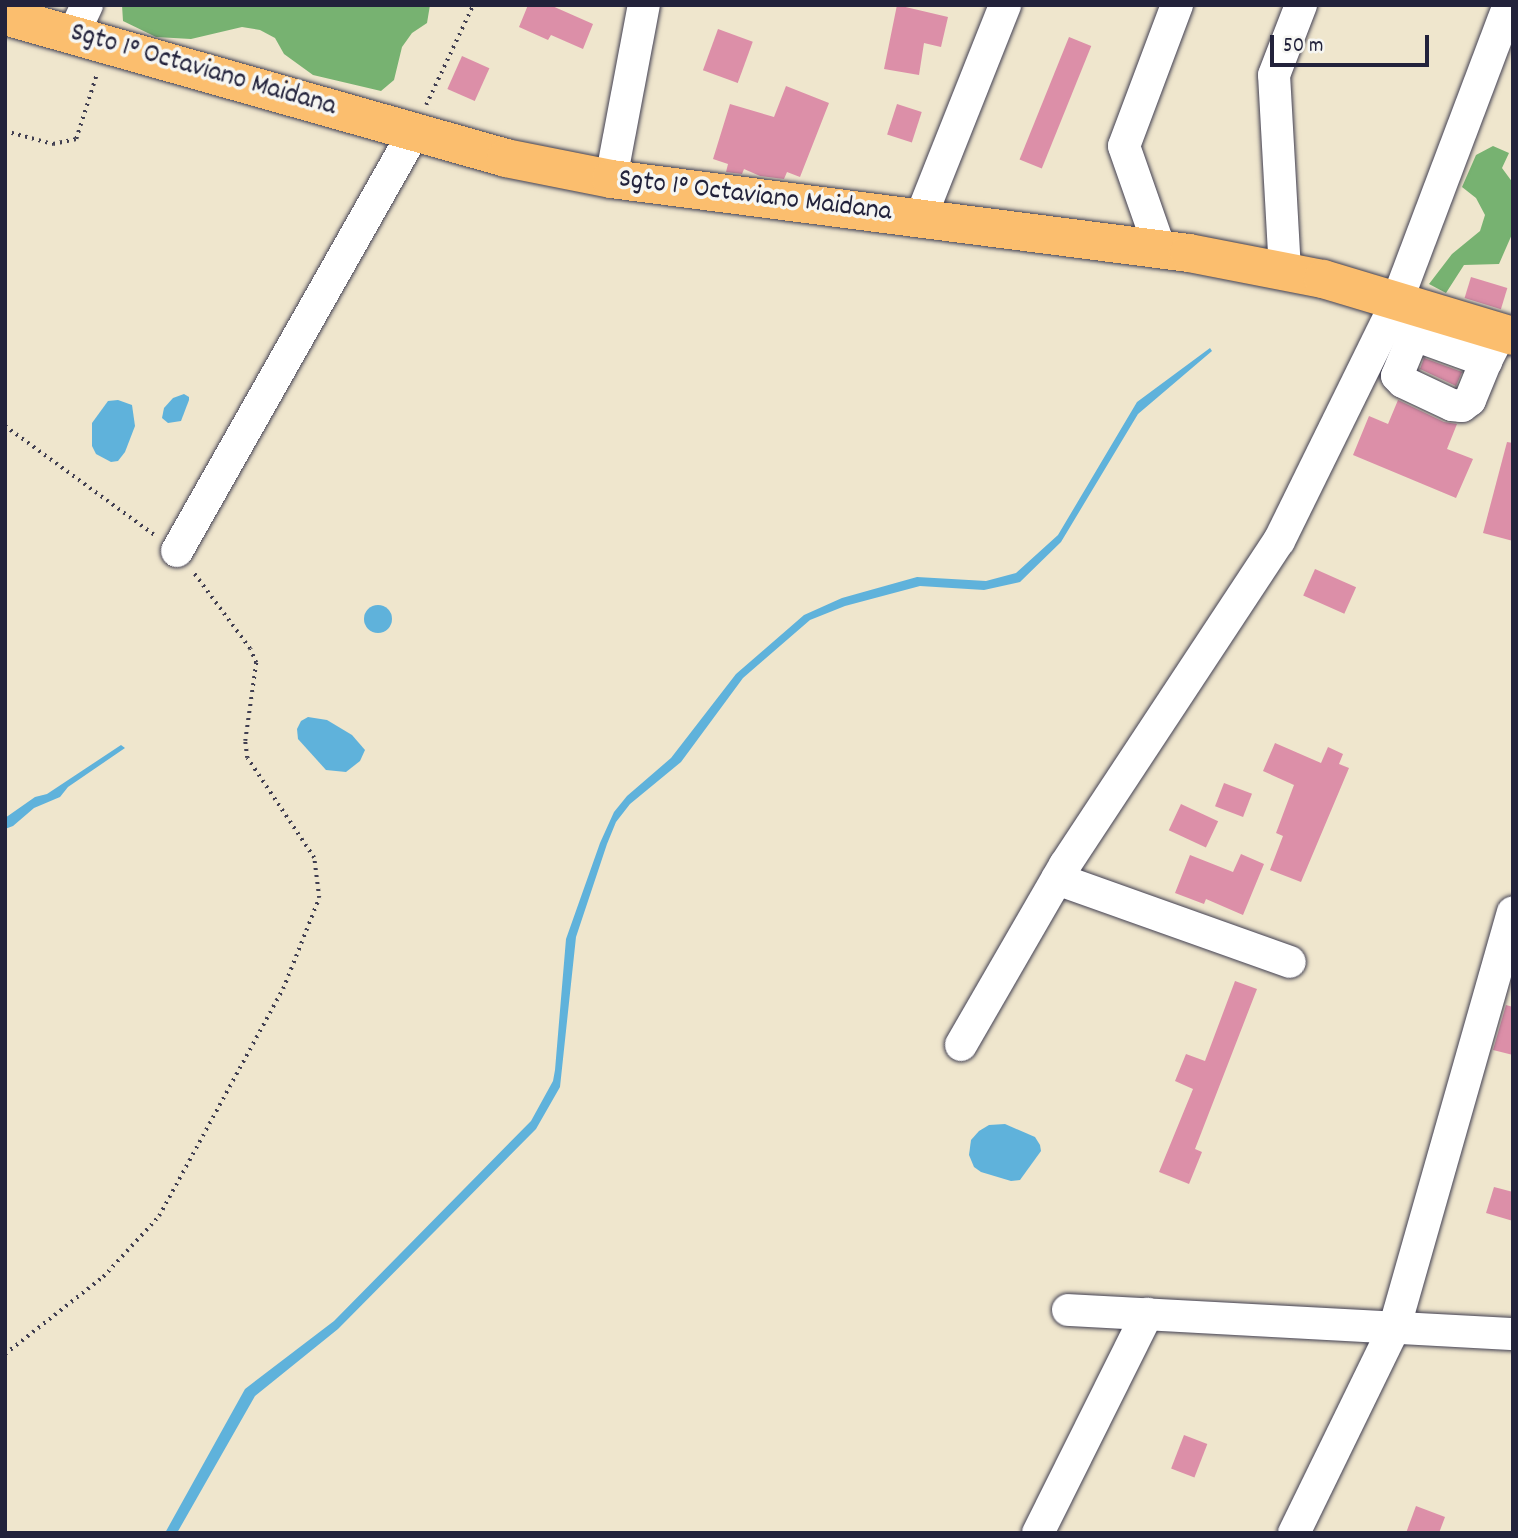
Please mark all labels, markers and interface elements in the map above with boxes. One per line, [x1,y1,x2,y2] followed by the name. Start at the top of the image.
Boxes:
[66,17,340,125] street label: Sgto 1° Octaviano Maidana
[1273,21,1432,65] scale bar
[1283,32,1323,62] text: 50 m
[617,164,893,230] street label: Sgto 1° Octaviano Maidana

